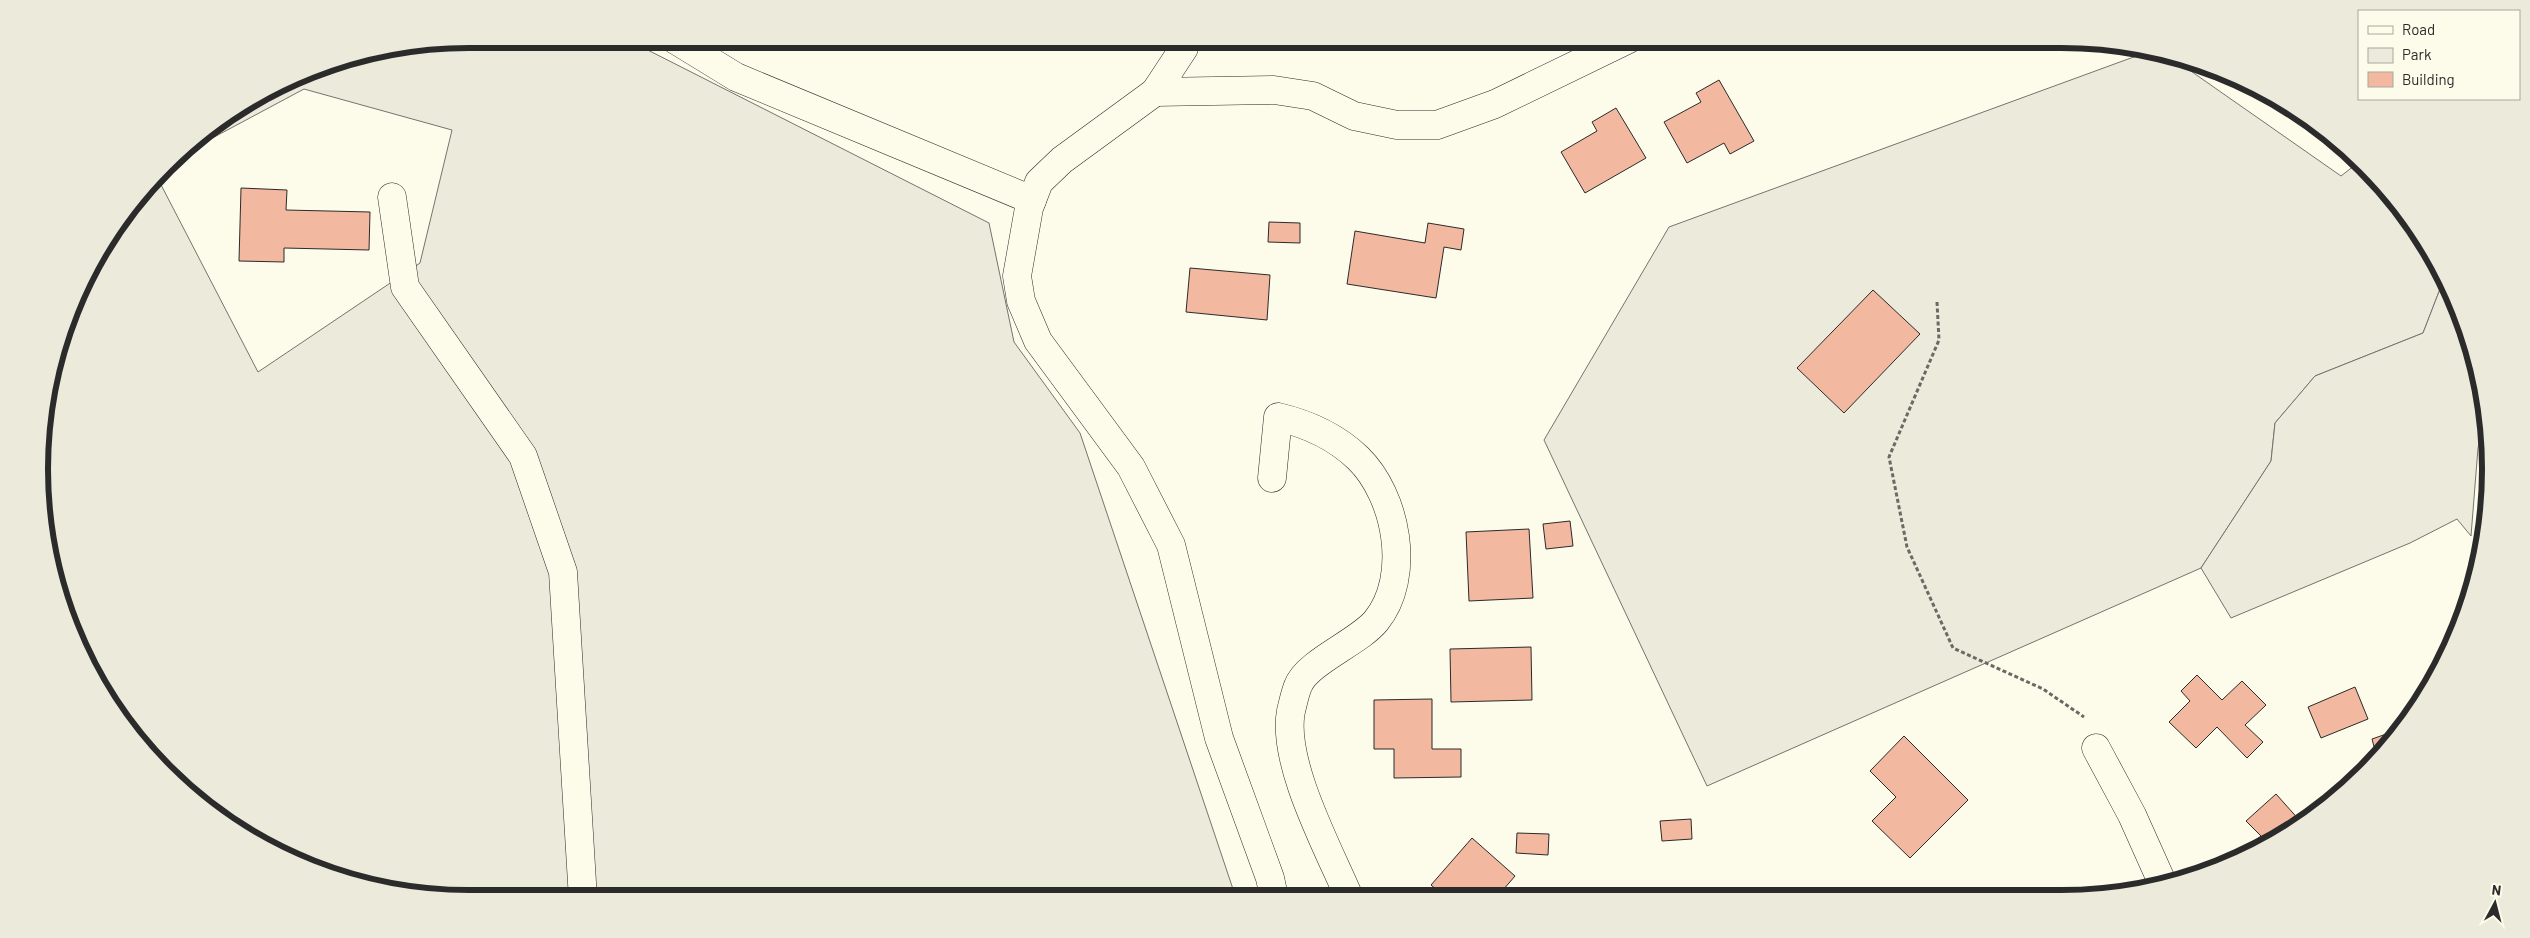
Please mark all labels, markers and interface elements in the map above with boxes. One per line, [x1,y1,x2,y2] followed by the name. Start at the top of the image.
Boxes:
[2358,10,2520,100] legend
[2402,20,2435,38] text: Road
[2402,45,2432,63] text: Park
[2402,70,2455,88] text: Building
[2470,878,2520,928] north arrow
[2491,881,2502,899] text: N

